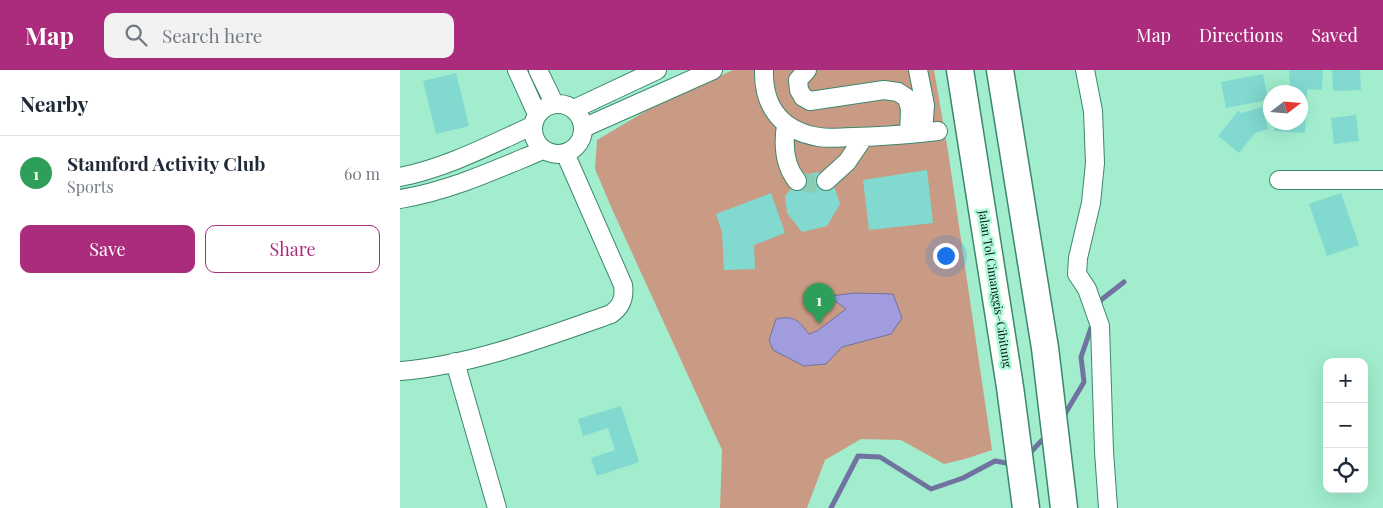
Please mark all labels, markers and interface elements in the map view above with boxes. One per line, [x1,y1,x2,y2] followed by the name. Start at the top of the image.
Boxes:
[104,13,454,58] search box
[25,19,74,51] text: Map
[122,21,150,49] icon: search
[162,22,262,48] text: Search here
[1136,23,1171,47] text: Map
[1199,23,1283,47] text: Directions
[1311,23,1358,47] text: Saved
[1263,85,1308,130] north arrow
[20,89,89,117] text: Nearby
[67,150,265,176] text: Stamford Activity Club
[33,163,39,184] text: 1
[344,163,380,184] text: 60 m
[67,176,114,197] text: Sports
[975,208,1016,369] street label: Jalan Tol Cimanggis–Cibitung
[20,225,195,273] button: Save
[205,225,380,273] button: Share
[933,243,959,269] your location
[803,283,835,324] pin: 1
[1323,358,1368,493] map controls
[1323,358,1368,403] button: +
[1323,403,1368,448] button: −
[1323,448,1368,493] button: locate

